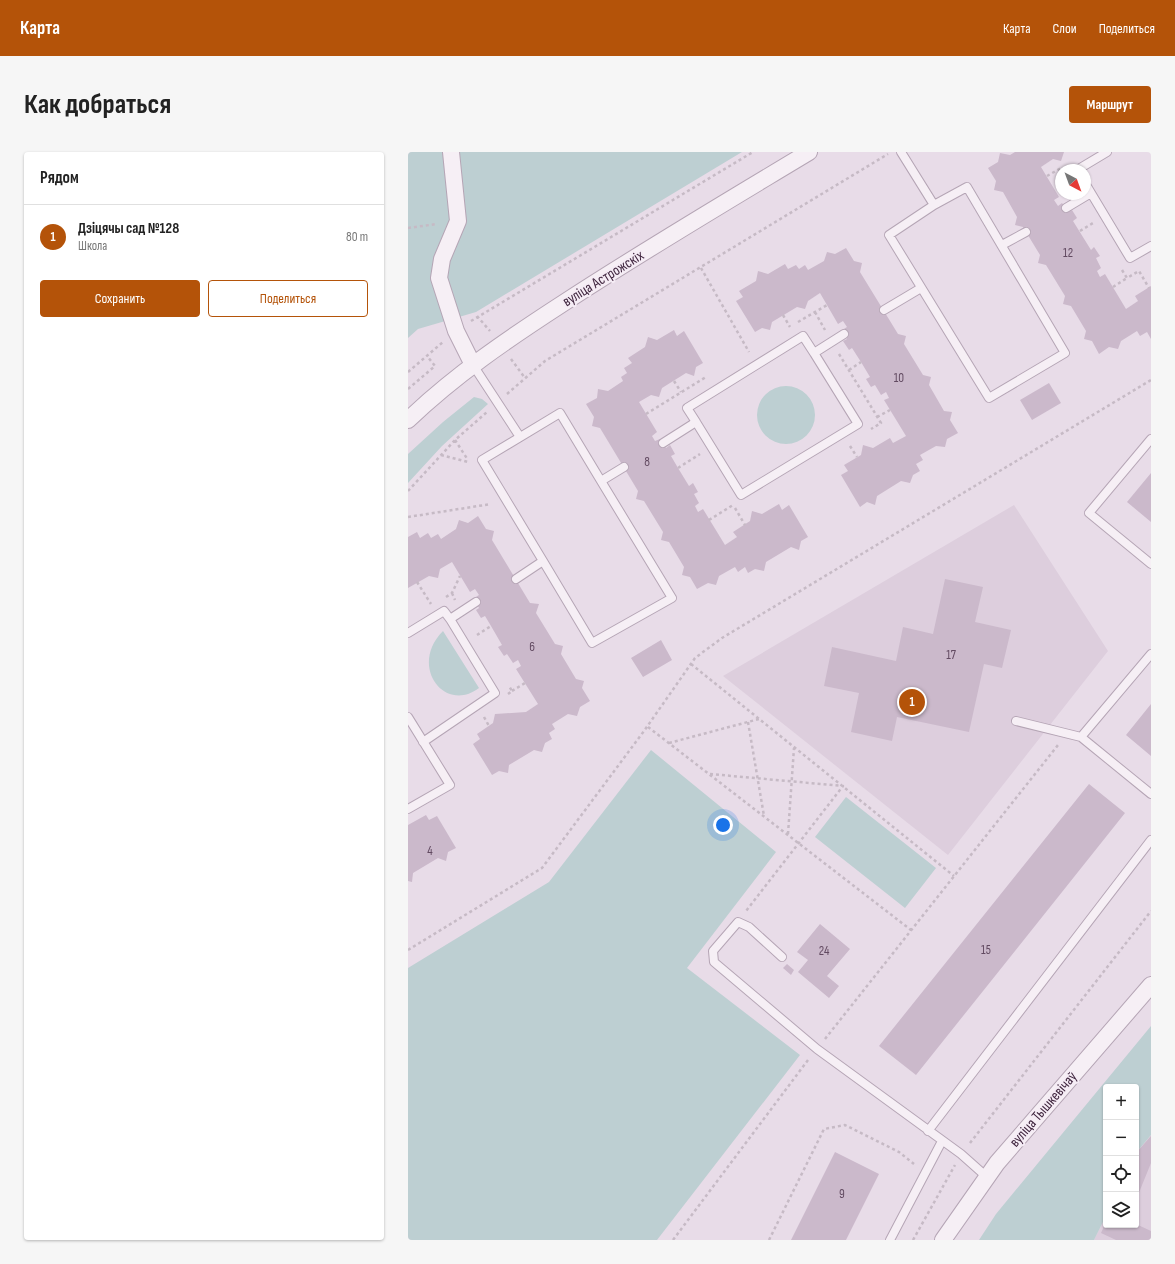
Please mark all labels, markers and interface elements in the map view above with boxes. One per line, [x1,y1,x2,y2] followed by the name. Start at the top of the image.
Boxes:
[20,17,60,40] text: Карта
[1003,20,1031,37] text: Карта
[1053,20,1077,37] text: Слои
[1099,20,1155,37] text: Поделиться
[1069,86,1151,123] button: Маршрут
[24,88,171,121] text: Как добраться
[1055,164,1091,200] north arrow
[40,168,79,188] text: Рядом
[78,219,179,238] text: Дзіцячы сад №128
[50,229,56,245] text: 1
[346,229,368,245] text: 80 m
[78,238,107,254] text: Школа
[1063,245,1073,261] house number: 12
[559,246,648,311] street label: вуліца Астрожскіх
[40,280,200,317] button: Сохранить
[208,280,368,317] button: Поделиться
[894,370,904,386] house number: 10
[644,454,650,470] house number: 8
[529,639,535,655] house number: 6
[946,647,957,663] house number: 17
[899,687,925,717] pin: 1
[713,815,733,835] your location
[427,843,433,859] house number: 4
[981,942,991,958] house number: 15
[819,943,830,959] house number: 24
[1005,1067,1082,1151] street label: вуліца Тышкевічаў
[1103,1084,1139,1228] map controls
[1103,1084,1139,1120] button: +
[1103,1120,1139,1156] button: −
[1103,1156,1139,1192] button: locate
[839,1186,845,1202] house number: 9
[1103,1192,1139,1228] button: layers

